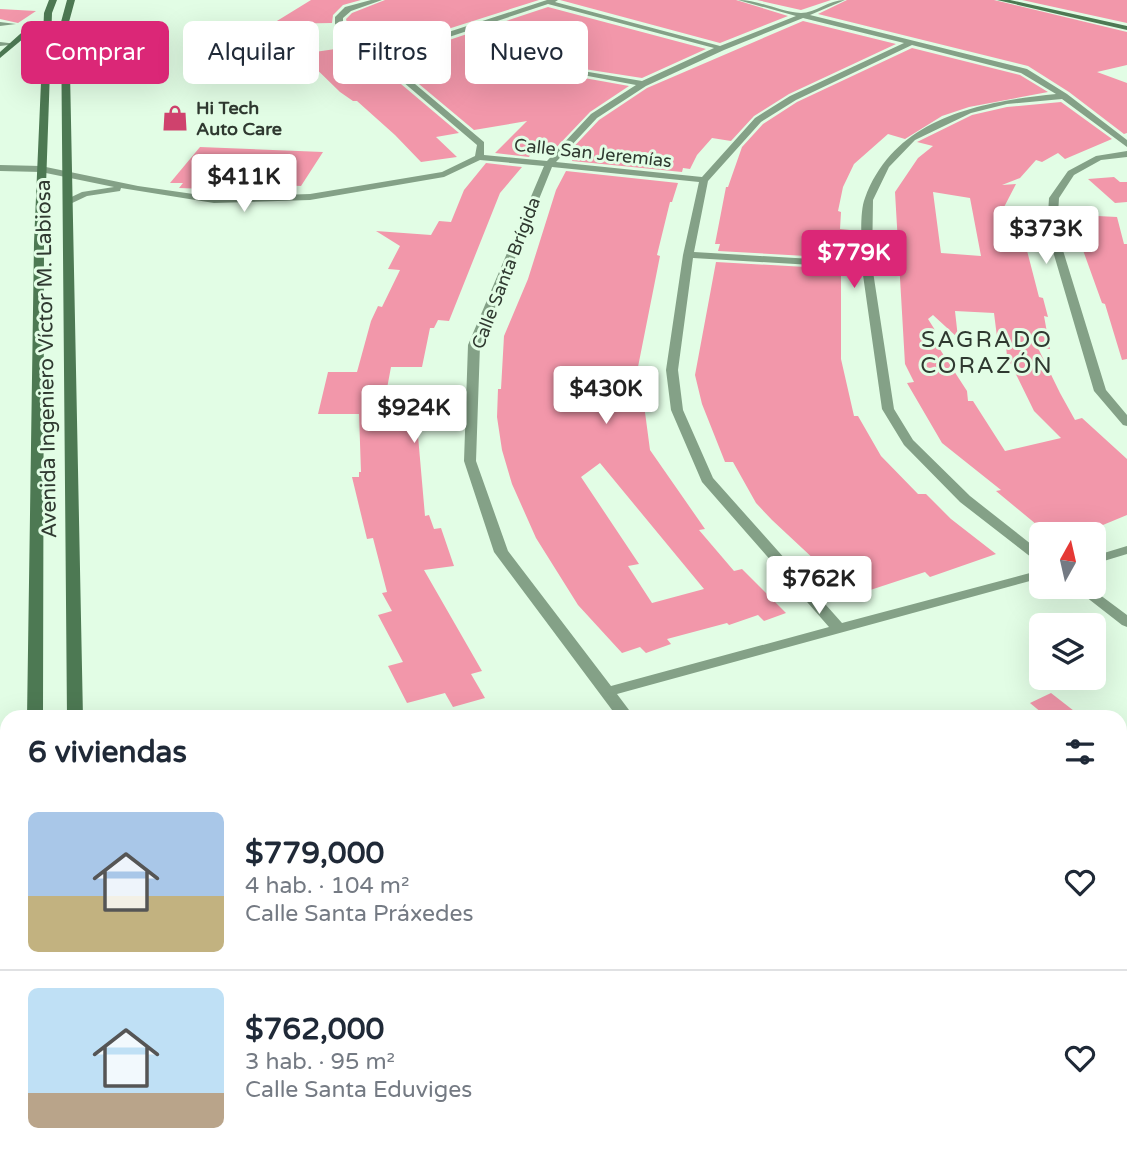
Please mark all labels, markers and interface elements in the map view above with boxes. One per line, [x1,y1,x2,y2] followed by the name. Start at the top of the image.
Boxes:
[21,21,169,84] chip: Comprar
[183,21,319,84] chip: Alquilar
[333,21,451,84] chip: Filtros
[465,21,588,84] chip: Nuevo
[196,97,282,140] place label: Hi Tech Auto Care
[160,103,190,133] shop icon: Hi Tech Auto Care
[513,134,673,172] street label: Calle San Jeremías
[195,154,293,214] pin: $411K
[208,163,280,191] text: $411K
[31,179,62,539] street label: Avenida Ingeniero Víctor M. Labiosa
[467,194,545,352] street label: Calle Santa Brígida
[997,206,1095,266] pin: $373K
[1010,215,1082,243] text: $373K
[805,230,903,290] pin: $779K
[818,239,890,267] text: $779K
[920,326,1054,380] district label: SAGRADO CORAZÓN
[557,366,655,426] pin: $430K
[570,375,642,403] text: $430K
[365,386,463,445] pin: $924K
[378,394,450,422] text: $924K
[1029,522,1106,598] north arrow
[1029,522,1106,690] map controls
[770,556,868,616] pin: $762K
[783,565,855,593] text: $762K
[1029,613,1106,690] button: layers
[1061,733,1099,771] icon: filters
[28,734,187,771] text: 6 viviendas
[245,835,384,872] text: $779,000
[84,840,168,924] icon: home
[1061,863,1099,901] icon: heart
[245,872,410,900] text: 4 hab. · 104 m²
[245,900,474,928] text: Calle Santa Práxedes
[245,1011,384,1048] text: $762,000
[84,1016,168,1100] icon: home
[1061,1039,1099,1077] icon: heart
[245,1048,395,1076] text: 3 hab. · 95 m²
[245,1076,472,1104] text: Calle Santa Eduviges

